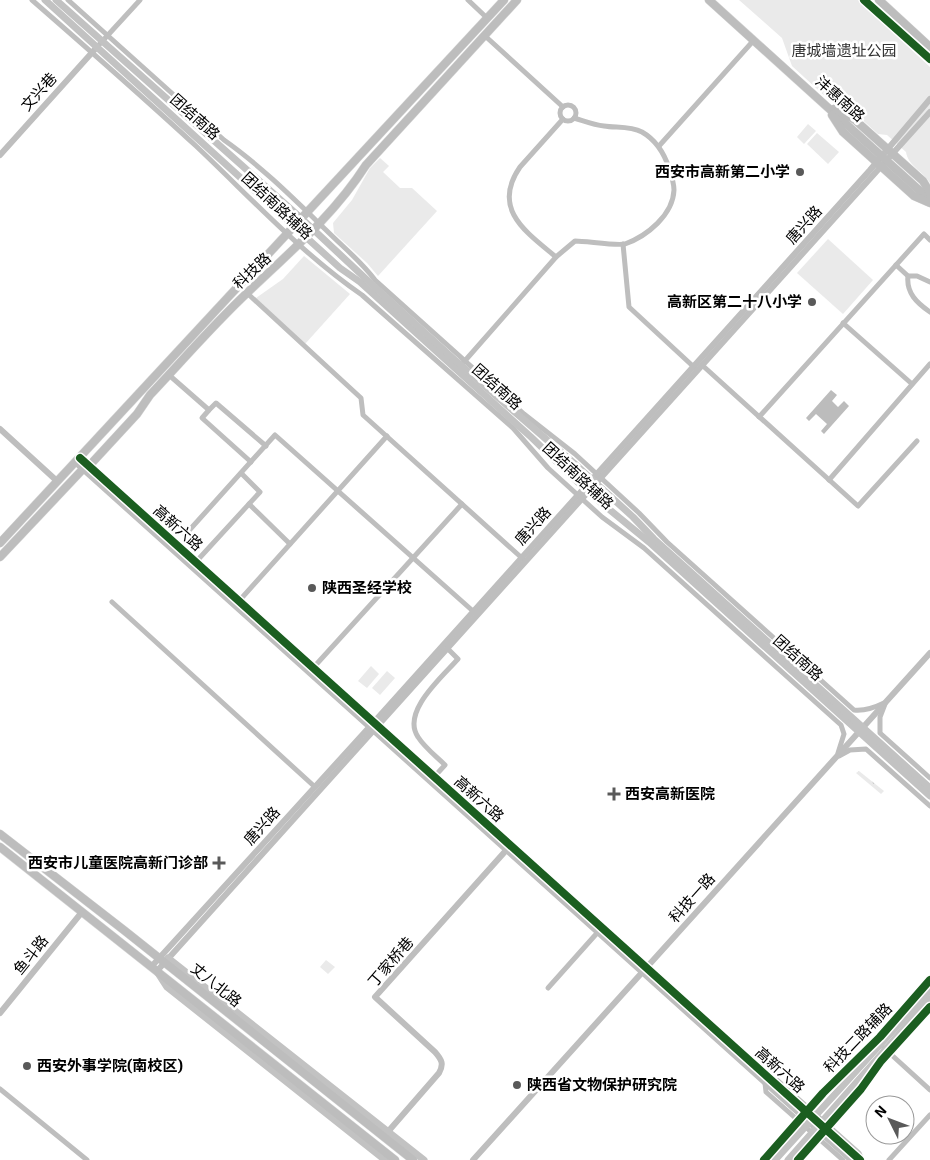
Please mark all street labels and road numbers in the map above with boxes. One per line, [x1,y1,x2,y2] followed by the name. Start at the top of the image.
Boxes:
[17,69,60,114] street label: 文兴巷
[812,71,869,125] street label: 沣惠南路
[167,89,224,143] street label: 团结南路
[239,168,317,243] street label: 团结南路辅路
[782,202,825,247] street label: 唐兴路
[229,248,274,292] street label: 科技路
[469,359,526,413] street label: 团结南路
[540,438,618,513] street label: 团结南路辅路
[150,500,207,554] street label: 高新六路
[511,503,554,548] street label: 唐兴路
[770,630,827,684] street label: 团结南路
[451,771,508,825] street label: 高新六路
[240,803,283,848] street label: 唐兴路
[664,869,718,926] street label: 科技一路
[9,931,51,978] street label: 鱼斗路
[364,933,417,990] street label: 丁家桥巷
[188,958,246,1010] street label: 丈八北路
[820,999,895,1076] street label: 科技二路辅路
[752,1042,809,1096] street label: 高新六路

